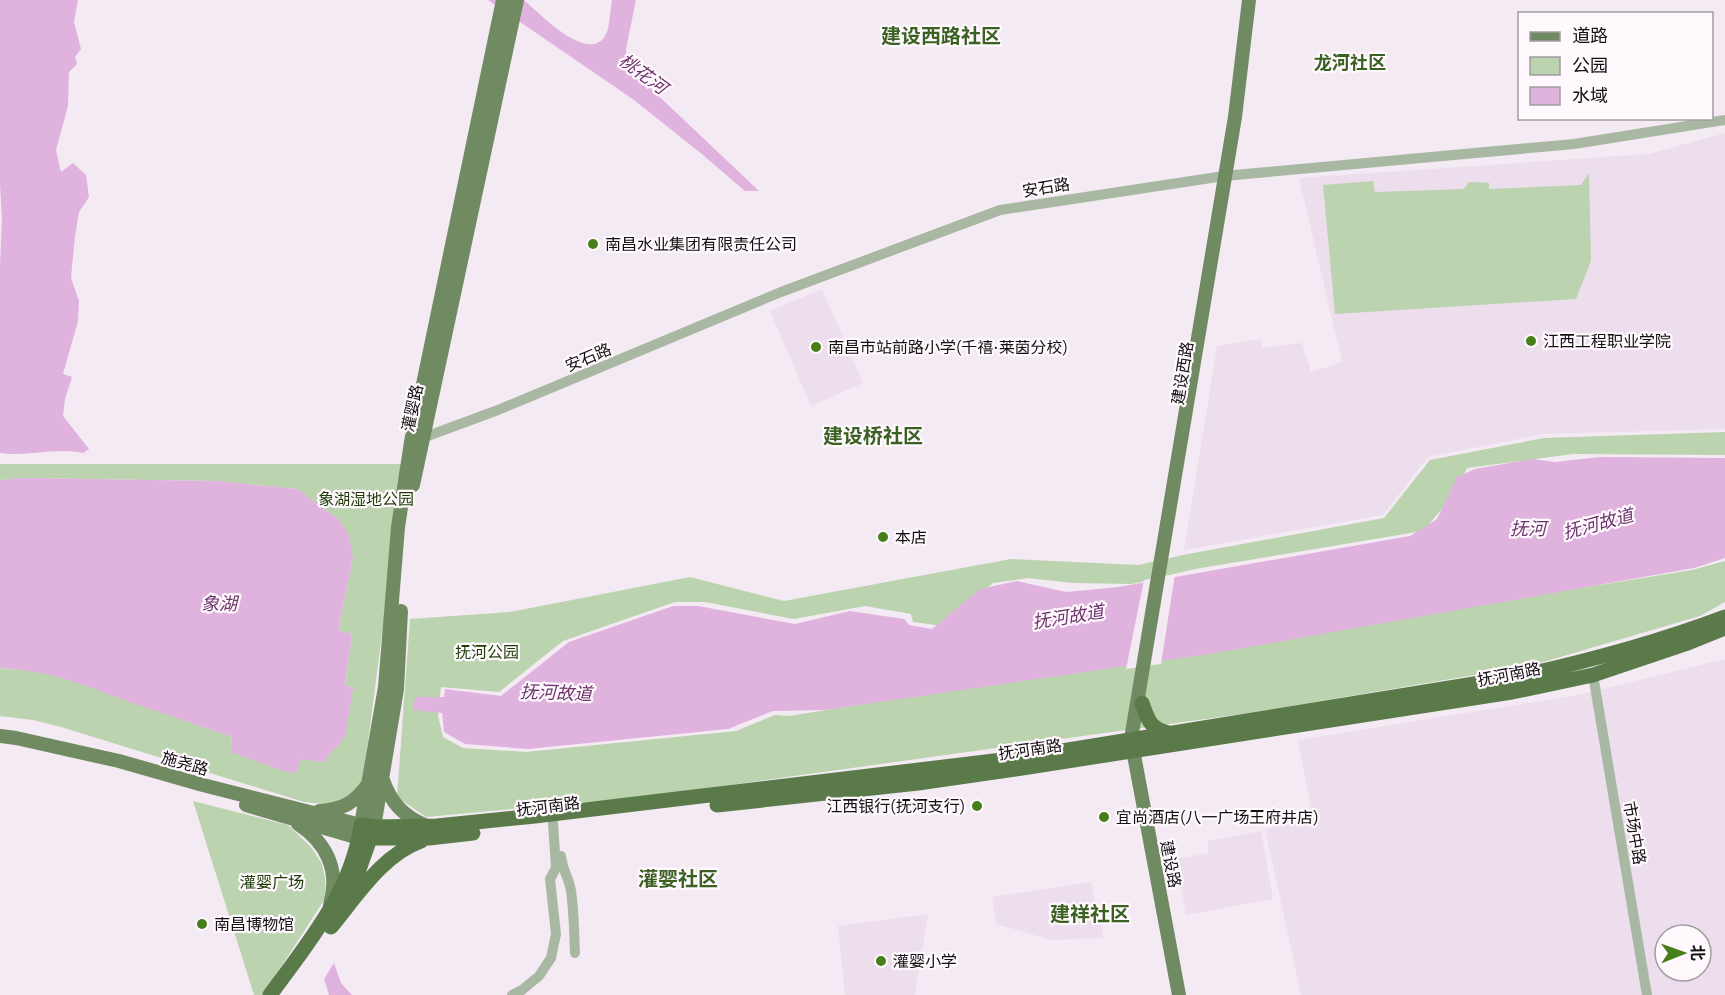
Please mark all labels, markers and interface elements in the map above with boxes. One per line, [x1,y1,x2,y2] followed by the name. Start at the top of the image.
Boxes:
[1518,12,1713,120] legend
[881,22,1001,49] district label: 建设西路社区
[1572,24,1608,47] text: 道路
[615,48,674,101] water label: 桃花河
[1314,51,1386,74] district label: 龙河社区
[1572,54,1608,77] text: 公园
[1572,84,1608,107] text: 水域
[1021,173,1071,201] street label: 安石路
[605,234,797,254] place label: 南昌水业集团有限责任公司
[586,237,600,251] marker: 南昌水业集团有限责任公司
[1543,331,1671,351] place label: 江西工程职业学院
[1524,334,1538,348] marker: 江西工程职业学院
[828,337,1068,357] place label: 南昌市站前路小学(千禧·莱茵分校)
[562,338,614,376] street label: 安石路
[809,340,823,354] marker: 南昌市站前路小学(千禧·莱茵分校)
[1167,340,1197,406] street label: 建设西路
[397,382,427,434] street label: 灌婴路
[823,422,923,449] district label: 建设桥社区
[318,489,414,509] park label: 象湖湿地公园
[1560,502,1639,544] water label: 抚河故道
[1510,517,1549,540] water label: 抚河
[895,527,927,547] place label: 本店
[876,530,890,544] marker: 本店
[201,592,240,615] water label: 象湖
[1031,599,1108,633] water label: 抚河故道
[455,642,519,662] park label: 抚河公园
[1476,658,1542,690] street label: 抚河南路
[520,680,595,705] water label: 抚河故道
[997,735,1063,763] street label: 抚河南路
[159,747,211,779] street label: 施尧路
[515,792,581,820] street label: 抚河南路
[826,796,965,816] place label: 江西银行(抚河支行)
[970,799,984,813] marker: 江西银行(抚河支行)
[1620,800,1650,866] street label: 市场中路
[1116,807,1319,827] place label: 宜尚酒店(八一广场王府井店)
[1097,810,1111,824] marker: 宜尚酒店(八一广场王府井店)
[1157,839,1185,889] street label: 建设路
[638,865,718,892] district label: 灌婴社区
[240,872,304,892] park label: 灌婴广场
[1050,900,1130,927] district label: 建祥社区
[214,914,294,934] place label: 南昌博物馆
[195,917,209,931] marker: 南昌博物馆
[1653,923,1713,983] north arrow
[1688,945,1708,961] text: 北
[893,951,957,971] place label: 灌婴小学
[874,954,888,968] marker: 灌婴小学

